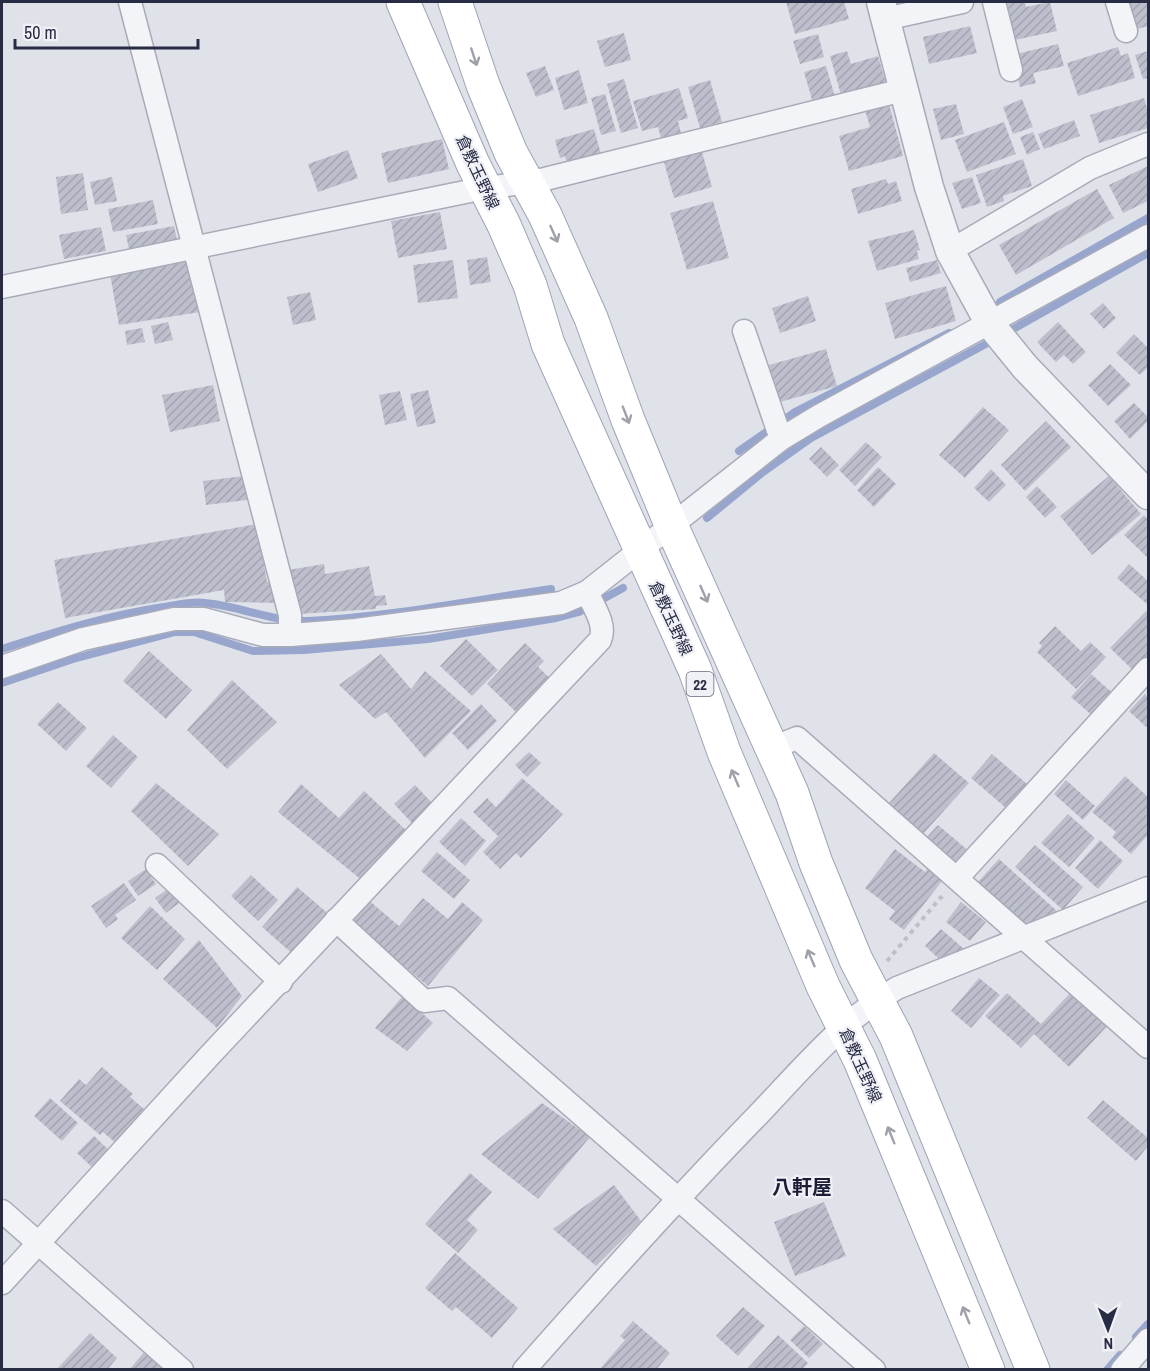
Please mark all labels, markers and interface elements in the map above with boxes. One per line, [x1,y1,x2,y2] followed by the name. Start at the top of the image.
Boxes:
[15,12,198,50] scale bar
[24,20,57,45] text: 50 m
[469,47,480,66] one-way arrow
[451,131,505,213] street label: 倉敷玉野線
[548,225,560,243] one-way arrow
[621,405,632,424] one-way arrow
[644,577,698,659] street label: 倉敷玉野線
[699,585,710,603] one-way arrow
[686,672,714,696] road number: 22
[729,769,740,788] one-way arrow
[805,949,816,967] one-way arrow
[835,1024,887,1106] street label: 倉敷玉野線
[885,1126,896,1145] one-way arrow
[772,1173,832,1200] district label: 八軒屋
[1078,1299,1138,1359] north arrow
[960,1307,971,1325] one-way arrow
[1103,1333,1113,1355] text: N

